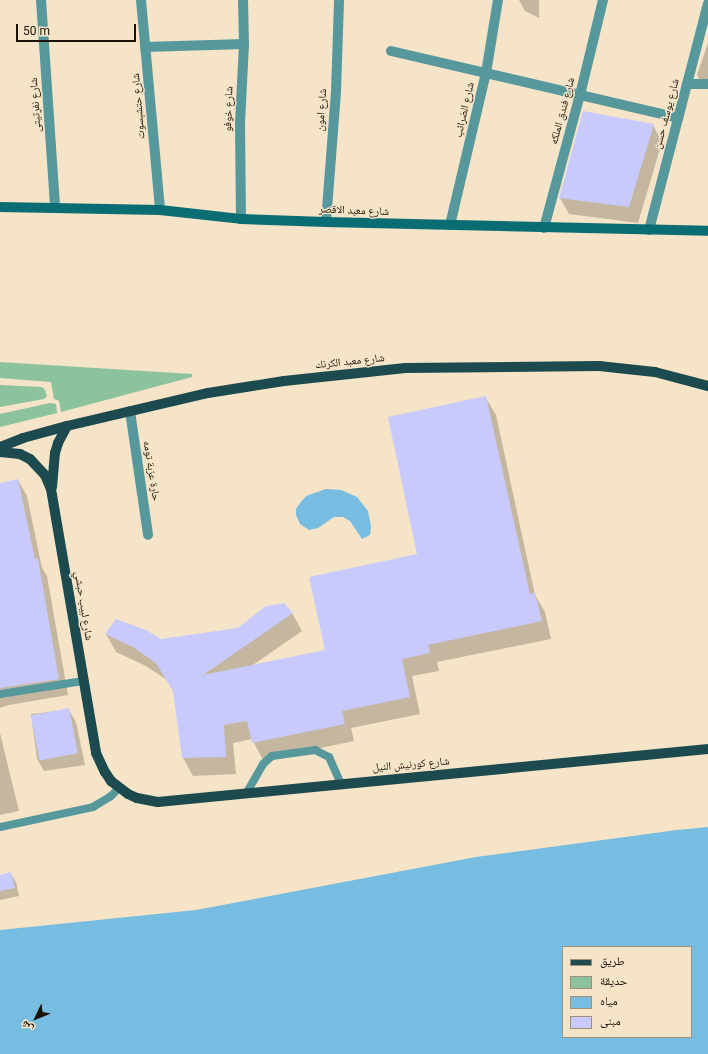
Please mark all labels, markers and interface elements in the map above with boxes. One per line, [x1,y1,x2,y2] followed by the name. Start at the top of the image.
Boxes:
[18,16,138,42] scale bar
[23,24,50,38] text: 50 m
[130,73,148,139] street label: شارع حتشبسوت
[548,76,578,146] street label: شارع فندق الملكه
[28,77,44,133] street label: شارع نفرتيتى
[651,77,683,151] street label: شارع يوسف حسن
[452,81,478,139] street label: شارع الضرائب
[222,86,236,132] street label: شارع خوفو
[314,88,330,132] street label: شارع امون
[319,203,389,219] street label: شارع معبد الاقصر
[315,352,385,372] street label: شارع معبد الكرنك
[140,440,162,502] street label: حارة عزبة تومه
[71,570,95,642] street label: شارع لبيب حبشي
[372,755,450,775] street label: شارع كورنيش النيل
[562,946,692,1038] legend
[600,954,625,968] text: طريق
[600,974,628,988] text: حديقة
[600,994,618,1008] text: مياه
[16,998,56,1038] north arrow
[600,1014,621,1028] text: مبنى
[18,1018,36,1035] text: ش

